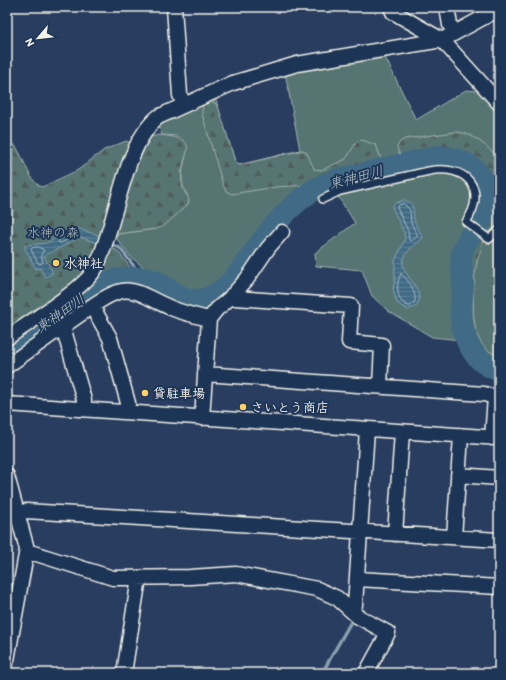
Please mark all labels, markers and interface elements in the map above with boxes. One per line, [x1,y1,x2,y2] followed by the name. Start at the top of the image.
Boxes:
[18,18,58,58] north arrow
[22,36,37,49] text: N
[327,162,385,193] water label: 東神田川
[27,225,79,240] park label: 水神の森
[64,256,103,271] place label: 水神社
[51,258,61,268] marker: 水神社
[32,290,88,336] water label: 東神田川
[153,386,205,401] place label: 貸駐車場
[140,388,150,398] marker: 貸駐車場
[251,400,329,415] place label: さいとう商店
[238,402,248,412] marker: さいとう商店

